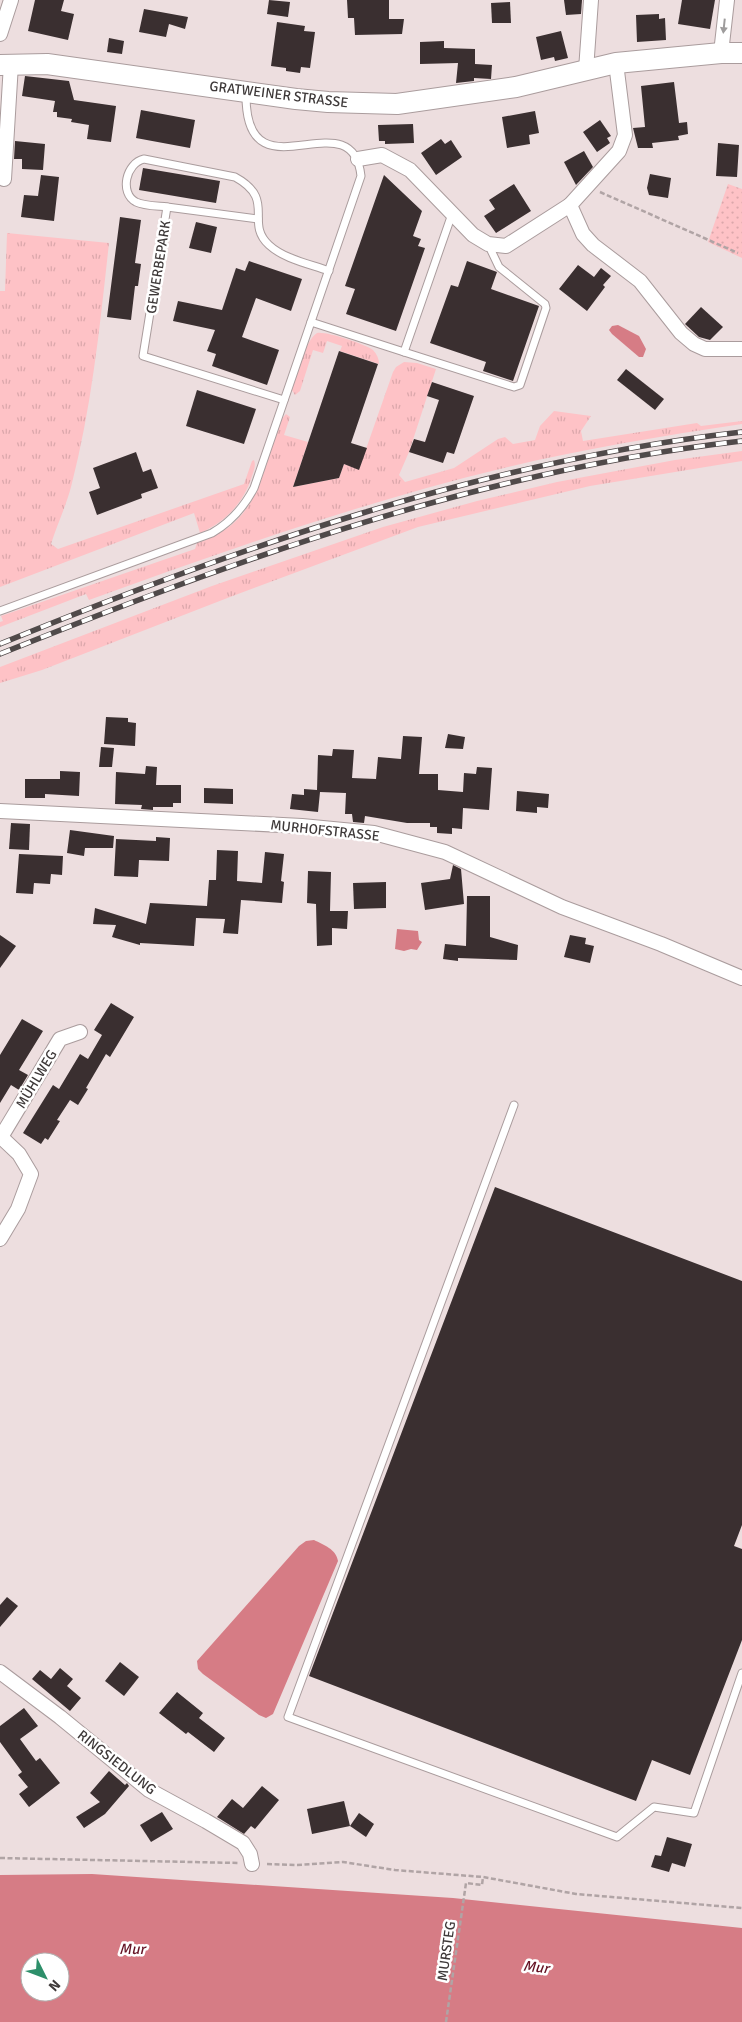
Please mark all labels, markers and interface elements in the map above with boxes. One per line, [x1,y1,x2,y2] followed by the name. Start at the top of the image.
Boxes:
[720,19,728,35] one-way arrow
[209,78,349,111] street label: GRATWEINER STRASSE
[143,219,174,315] street label: GEWERBEPARK
[269,816,380,845] street label: MURHOFSTRASSE
[12,1047,61,1112] street label: MÜHLWEG
[74,1727,159,1798] street label: RINGSIEDLUNG
[434,1920,459,1982] street label: MURSTEG
[119,1940,147,1958] water label: Mur
[20,1952,70,2002] north arrow
[522,1956,552,1978] water label: Mur
[45,1976,64,1995] text: N

